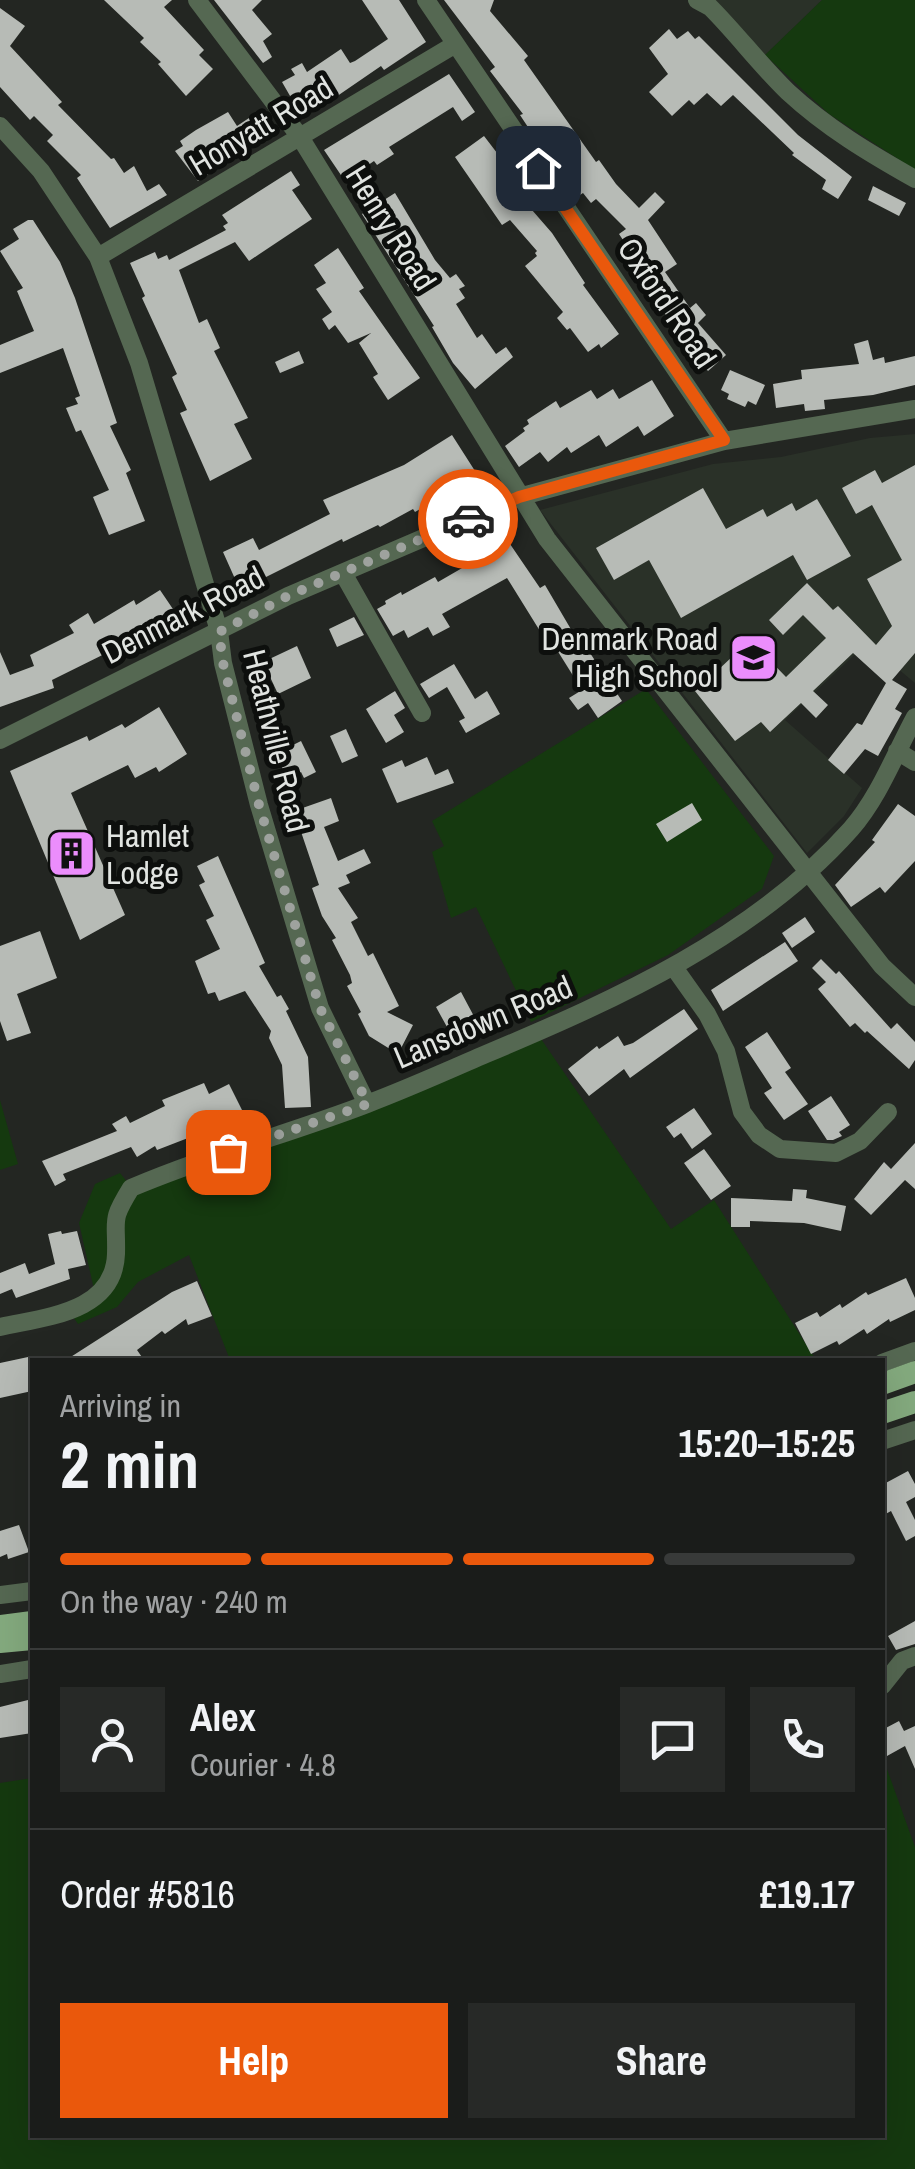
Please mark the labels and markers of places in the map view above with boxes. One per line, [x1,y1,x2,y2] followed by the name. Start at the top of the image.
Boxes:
[496,126,581,211] pin
[542,617,718,697] place label: Denmark Road High School
[727,631,779,683] school or university icon: Denmark Road High School
[106,814,189,894] place label: Hamlet Lodge
[45,828,97,880] building icon: Hamlet Lodge
[186,1110,271,1195] pin

